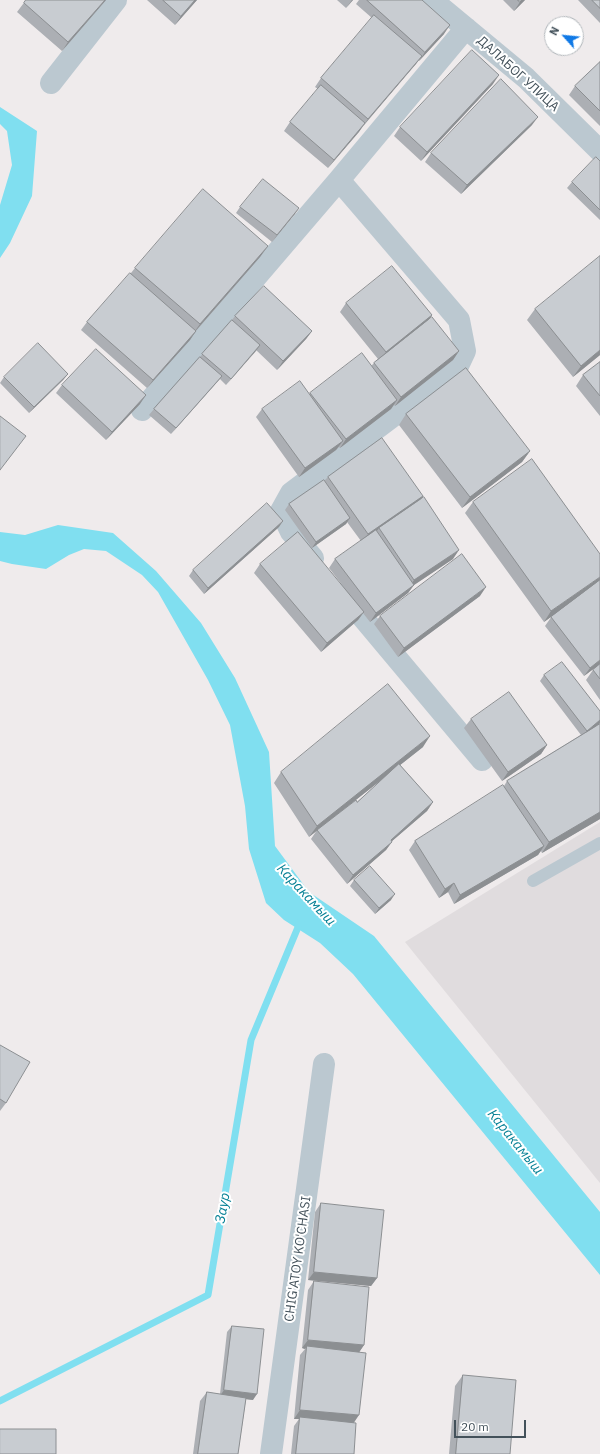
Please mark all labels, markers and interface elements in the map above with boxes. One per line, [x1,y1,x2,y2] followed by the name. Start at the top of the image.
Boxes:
[544,16,584,56] north arrow
[546,24,562,38] text: N
[474,33,562,115] street label: ДАЛАБОГ УЛИЦА
[273,860,339,930] water label: Каракамыш
[484,1106,546,1178] water label: Каракамыш
[212,1191,234,1225] water label: Заур
[281,1195,315,1323] street label: CHIG'ATOY KO'CHASI
[456,1412,528,1438] scale bar
[461,1419,489,1434] text: 20 m

